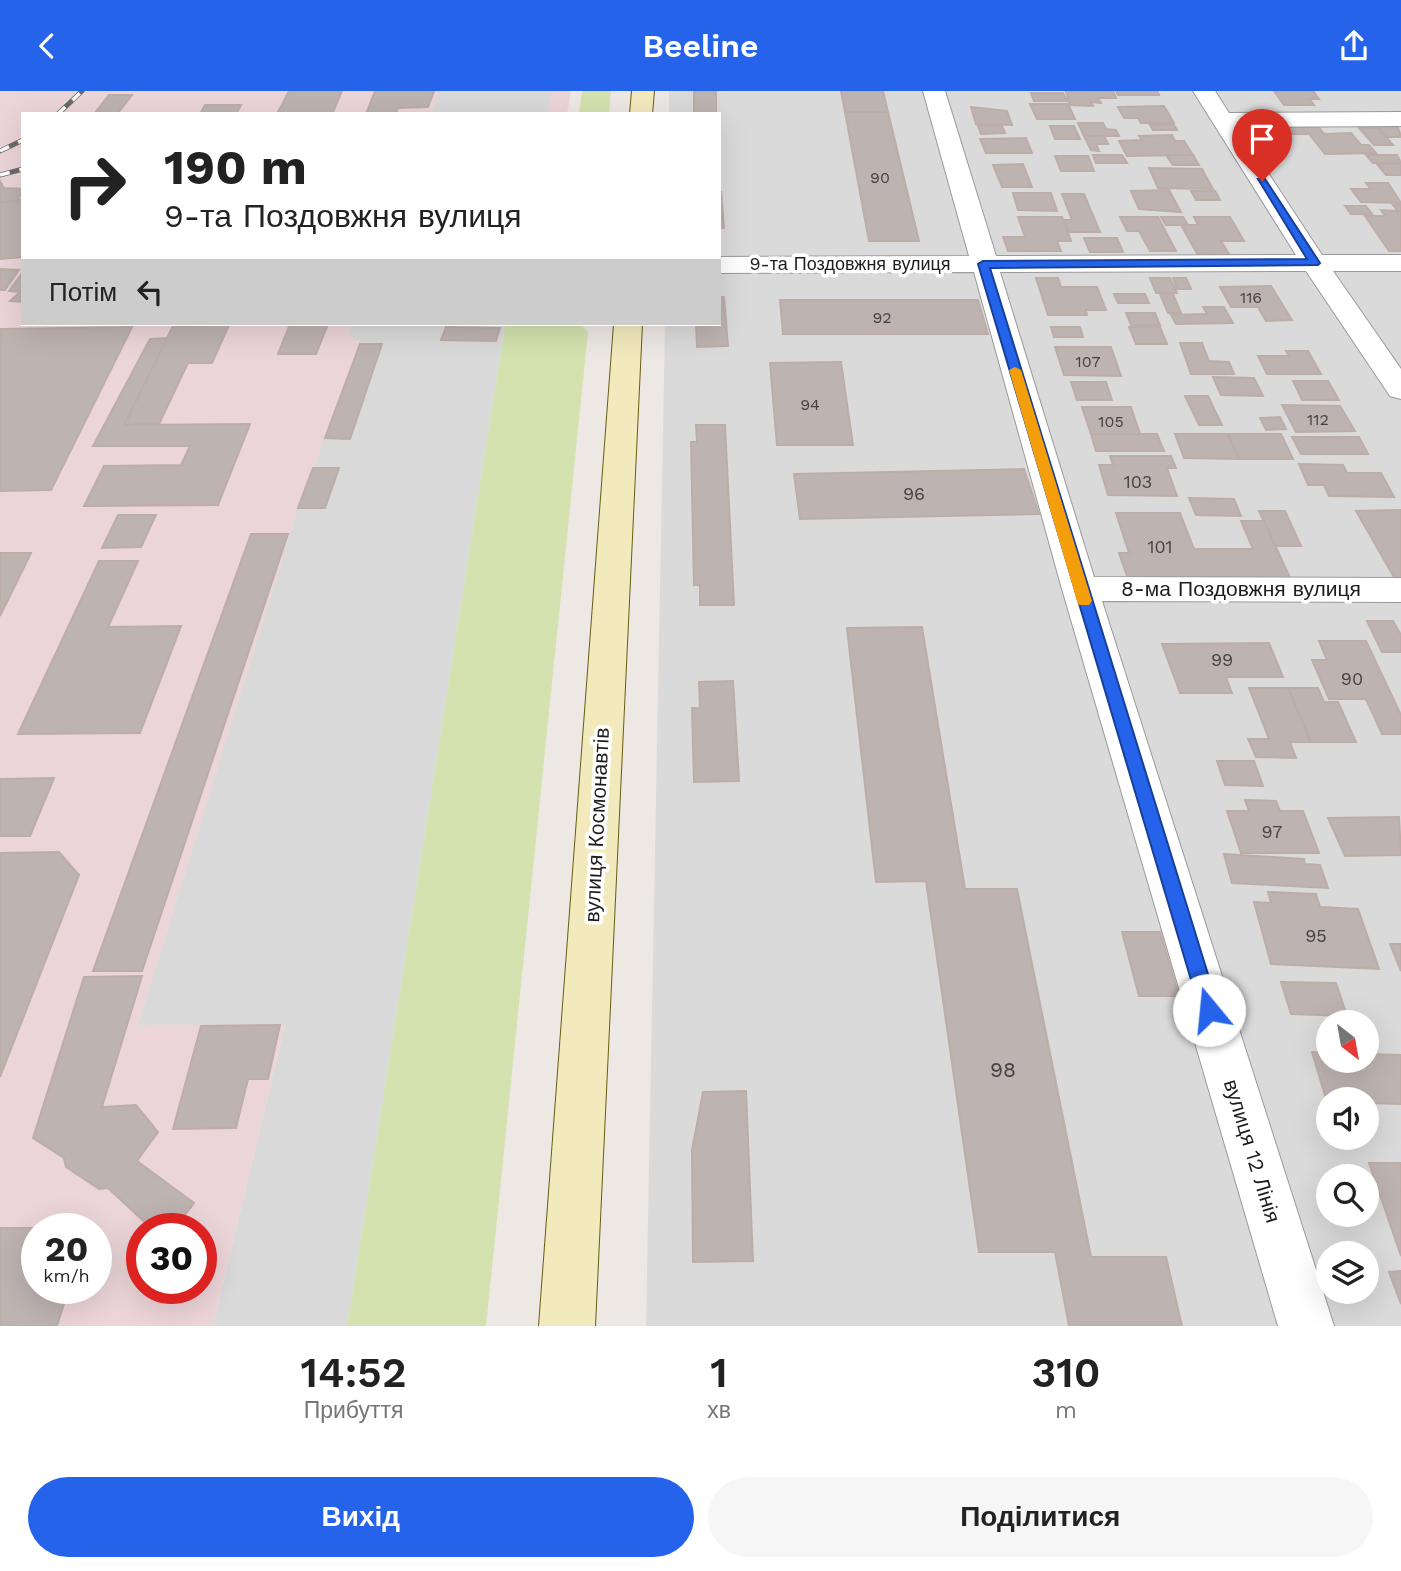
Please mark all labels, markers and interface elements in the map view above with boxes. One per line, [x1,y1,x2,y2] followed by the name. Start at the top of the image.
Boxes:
[28,27,66,65] icon: back
[642,27,759,65] text: Beeline
[1335,27,1373,65] icon: share
[1232,109,1292,181] pin
[1243,120,1281,158] icon: arrive
[164,138,307,196] text: 190 m
[49,140,140,231] icon: right
[870,168,890,187] house number: 90
[164,197,522,235] text: 9-та Поздовжня вулиця
[749,253,951,274] street label: 9-та Поздовжня вулиця
[131,273,169,311] icon: left
[49,277,117,307] text: Потім
[1240,288,1262,307] house number: 116
[872,308,892,327] house number: 92
[1076,352,1100,371] house number: 107
[800,395,820,414] house number: 94
[1307,410,1329,429] house number: 112
[1098,412,1124,431] house number: 105
[1124,471,1152,492] house number: 103
[903,483,925,504] house number: 96
[1147,536,1173,557] house number: 101
[1121,576,1361,601] street label: 8-ма Поздовжня вулиця
[1211,649,1233,670] house number: 99
[1341,668,1363,689] house number: 90
[579,727,614,923] street label: вулиця Космонавтів
[1262,821,1282,842] house number: 97
[1305,925,1327,946] house number: 95
[1172,973,1246,1047] position arrow
[1316,1010,1379,1073] north arrow
[1316,1010,1379,1304] map controls
[990,1057,1016,1082] house number: 98
[1219,1076,1286,1226] street label: вулиця 12 Лінія
[1316,1087,1379,1150] button: sound
[1316,1164,1379,1227] button: search
[126,1213,217,1304] speed limit sign: 30
[45,1228,88,1270] text: 20
[1316,1241,1379,1304] button: layers
[43,1265,90,1286] text: km/h
[301,1348,407,1397] text: 14:52
[710,1348,728,1397] text: 1
[1031,1348,1100,1397] text: 310
[304,1397,404,1424] text: Прибуття
[707,1397,731,1424] text: хв
[1055,1397,1077,1424] text: m
[28,1477,694,1557] button: Вихід
[708,1477,1373,1557] button: Поділитися

